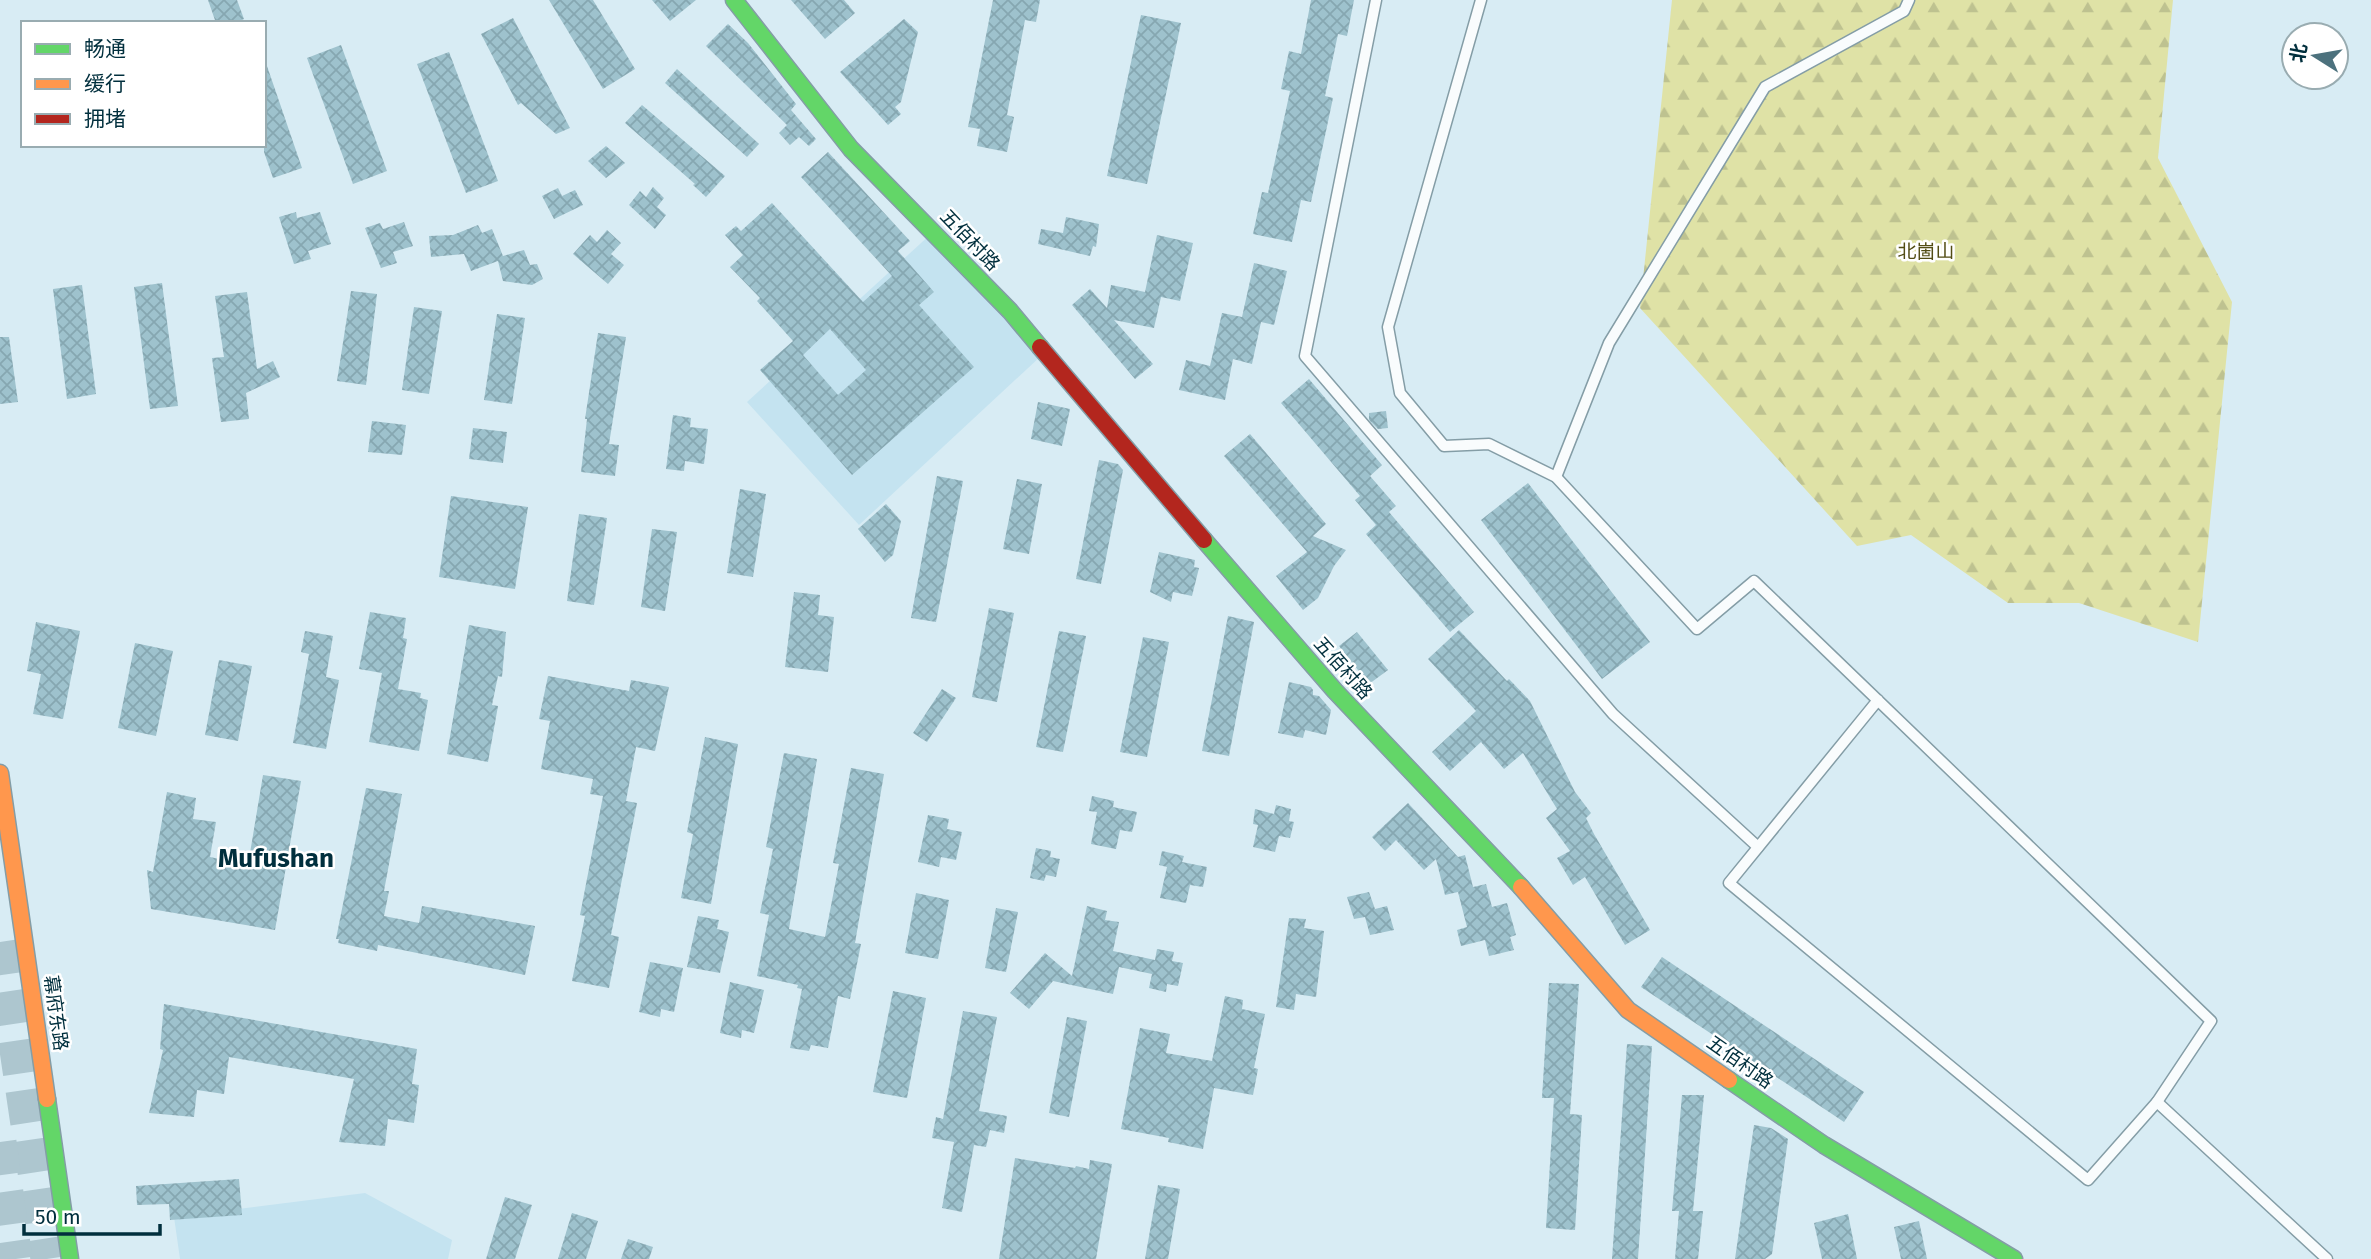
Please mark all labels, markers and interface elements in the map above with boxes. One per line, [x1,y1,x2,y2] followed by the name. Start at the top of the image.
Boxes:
[21,21,266,147] legend
[2280,21,2350,91] north arrow
[84,36,126,62] text: 畅通
[2286,41,2312,64] text: 北
[84,71,126,97] text: 缓行
[84,106,126,132] text: 拥堵
[935,205,1005,275] street label: 五佰村路
[1897,240,1955,263] park label: 北崮山
[1309,632,1377,704] street label: 五佰村路
[218,843,334,874] district label: Mufushan
[39,974,73,1052] street label: 幕府东路
[1702,1031,1778,1093] street label: 五佰村路
[24,1192,161,1236] scale bar
[35,1204,81,1230] text: 50 m

